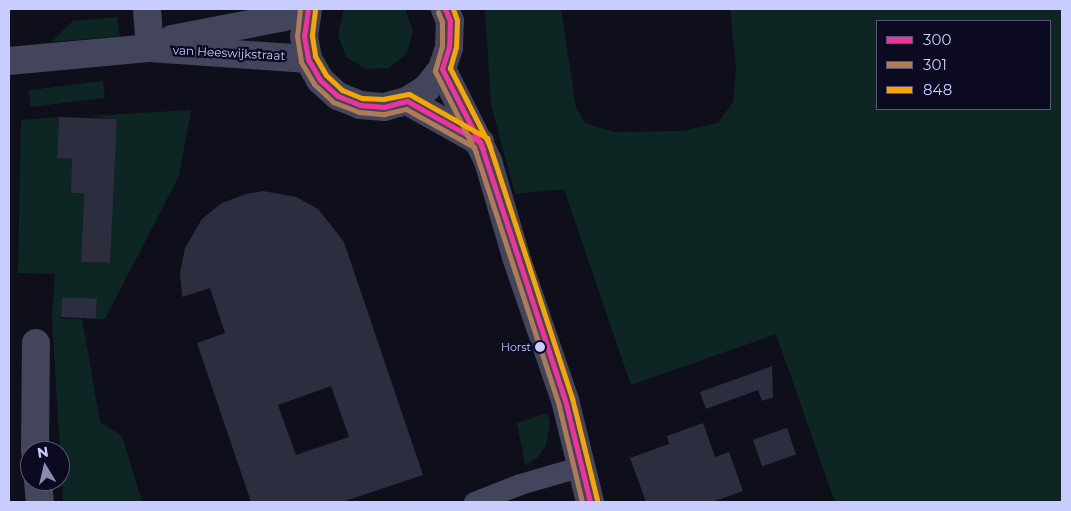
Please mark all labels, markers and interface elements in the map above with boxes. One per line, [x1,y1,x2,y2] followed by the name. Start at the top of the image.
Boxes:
[876,20,1051,110] legend
[923,30,951,49] text: 300
[172,43,286,63] street label: van Heeswijkstraat
[923,55,947,74] text: 301
[923,80,952,99] text: 848
[501,340,531,354] place label: Horst
[535,342,545,352] marker: Horst
[20,441,70,491] north arrow
[36,442,50,462] text: N

